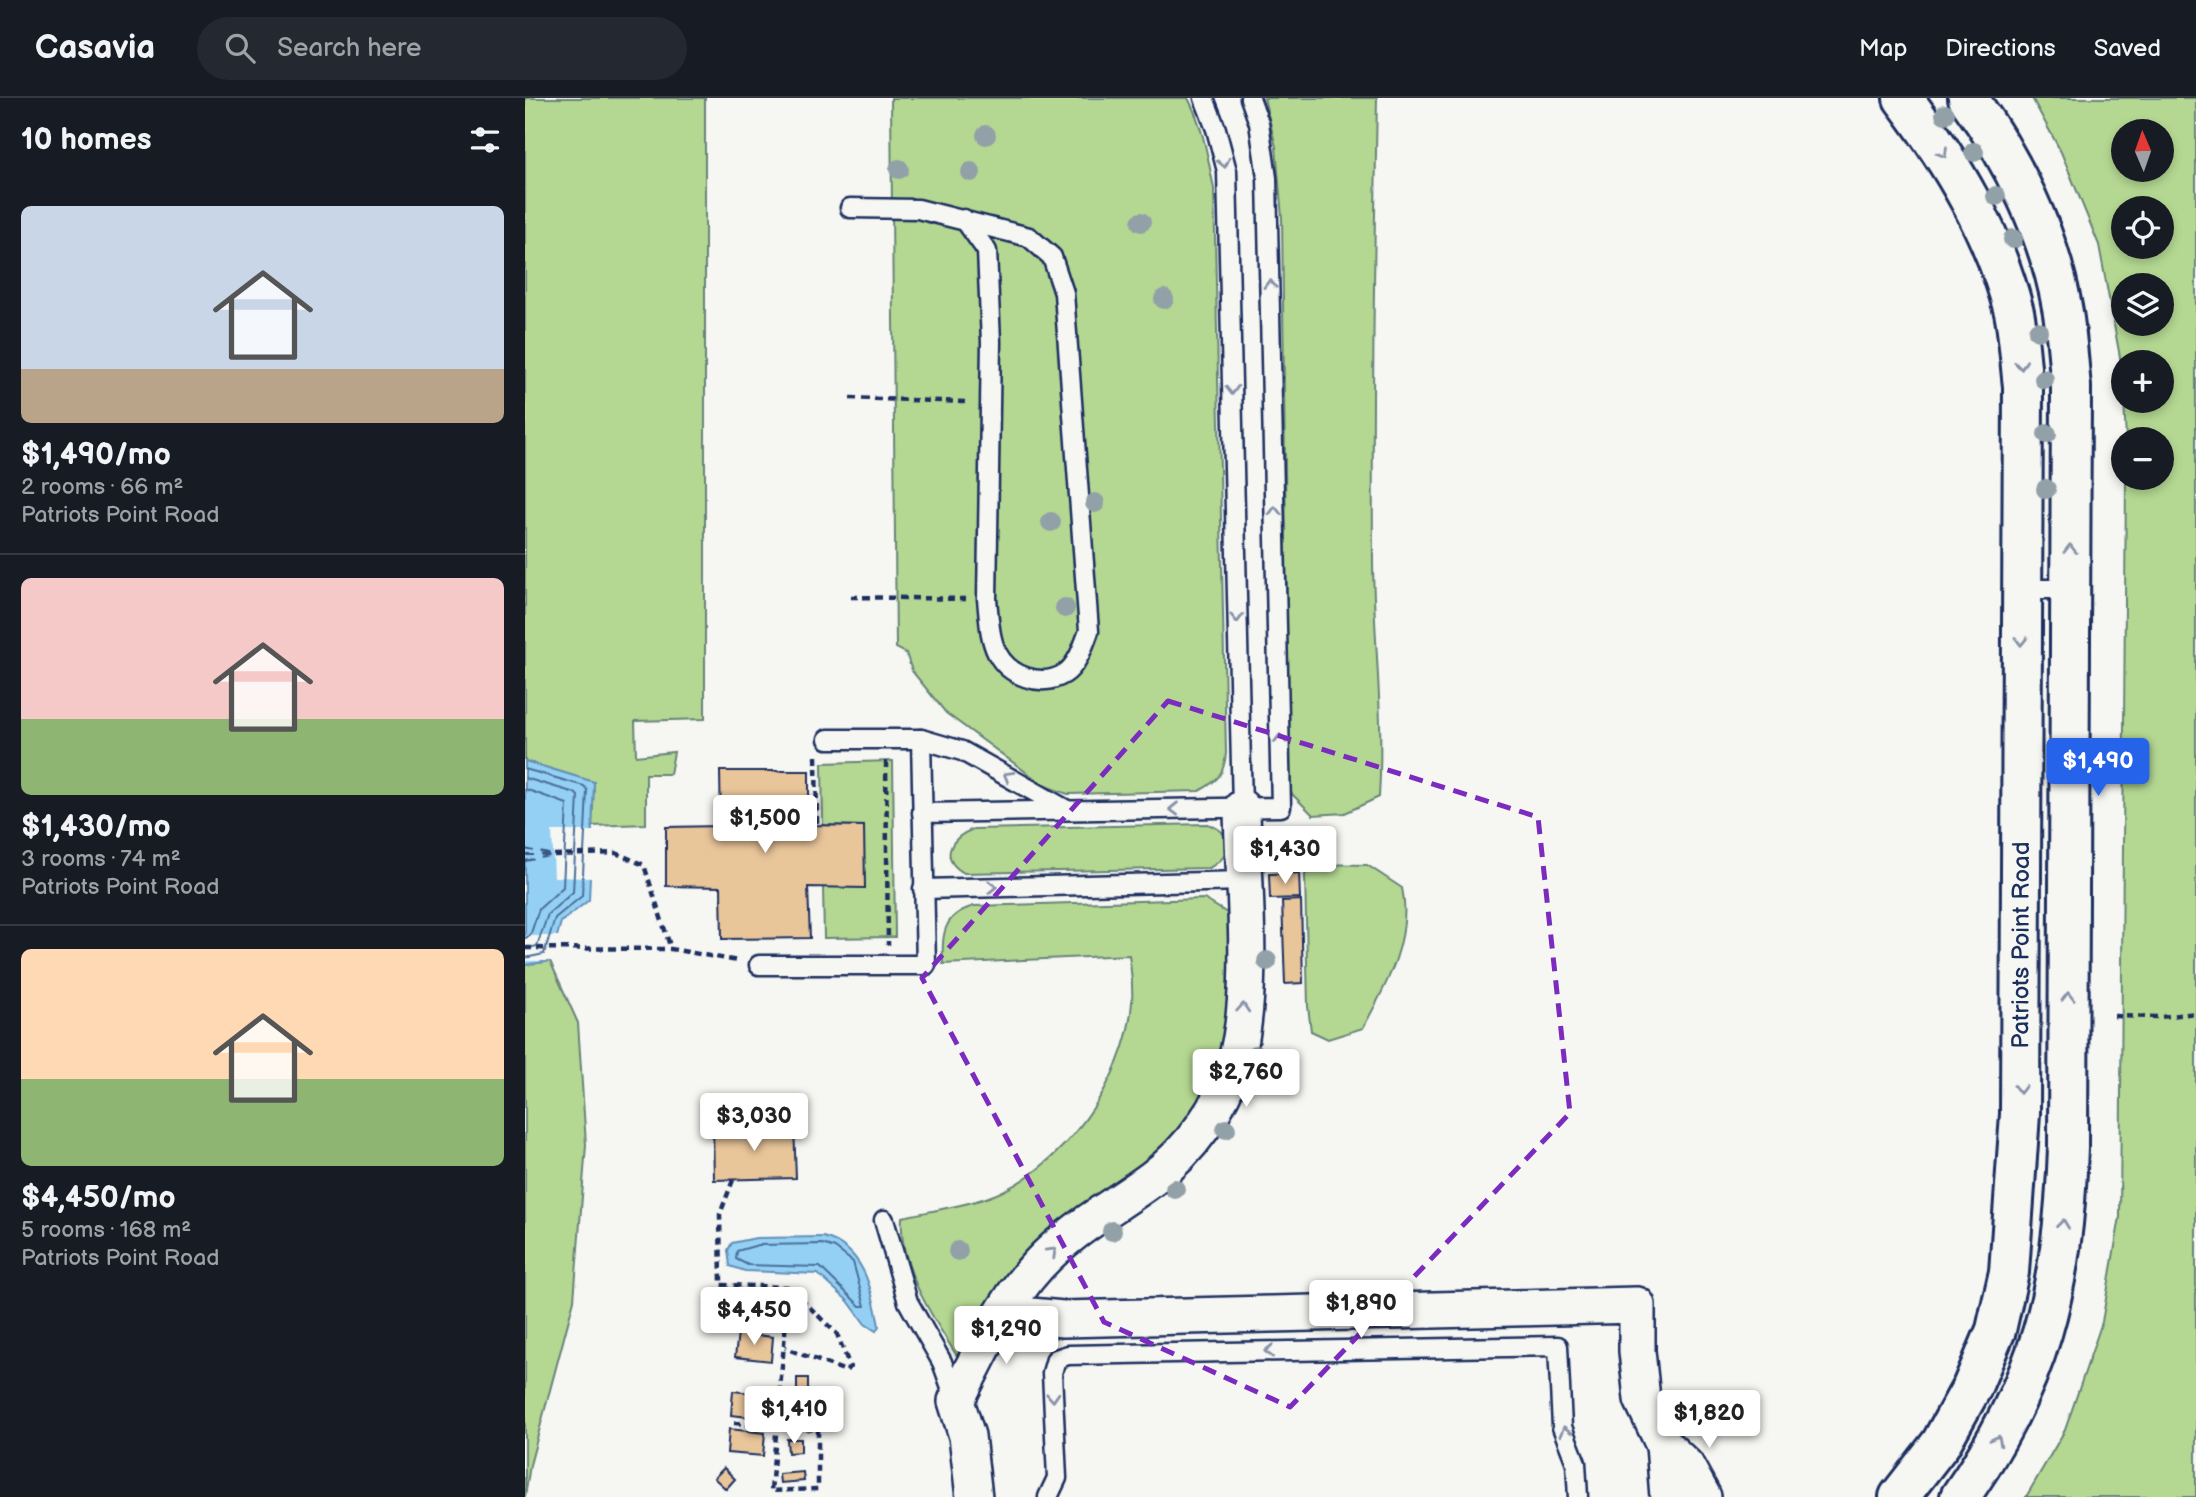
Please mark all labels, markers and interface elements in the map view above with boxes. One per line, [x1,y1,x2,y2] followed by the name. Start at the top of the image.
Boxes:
[197,17,687,80] search box
[35,28,155,68] text: Casavia
[221,29,259,67] icon: search
[277,33,421,64] text: Search here
[1859,34,1907,63] text: Map
[1945,34,2056,63] text: Directions
[2094,34,2161,63] text: Saved
[2111,119,2173,182] north arrow
[2111,119,2174,490] map controls
[466,121,504,159] icon: filters
[21,122,152,158] text: 10 homes
[1935,146,1948,159] one-way arrow
[1216,157,1231,169] one-way arrow
[2111,196,2174,259] button: locate
[200,252,326,378] icon: home
[2111,273,2174,336] button: layers
[1262,278,1278,289] one-way arrow
[2111,350,2174,413] button: +
[2013,359,2028,370] one-way arrow
[1224,385,1240,396] one-way arrow
[2111,427,2174,490] button: −
[21,437,171,473] text: $1,490/mo
[21,473,183,501] text: 2 rooms · 66 m²
[21,501,219,529] text: Patriots Point Road
[1268,506,1283,517] one-way arrow
[2062,543,2078,554] one-way arrow
[1229,613,1245,623] one-way arrow
[200,624,326,750] icon: home
[2013,636,2028,647] one-way arrow
[1272,733,1288,744] one-way arrow
[2041,738,2155,798] pin: $1,490
[2062,747,2134,775] text: $1,490
[1002,771,1015,784] one-way arrow
[708,796,822,855] pin: $1,500
[1168,801,1179,817] one-way arrow
[729,804,801,832] text: $1,500
[21,809,171,845] text: $1,430/mo
[1228,826,1342,886] pin: $1,430
[1249,835,1321,863] text: $1,430
[2006,841,2036,1049] street label: Patriots Point Road
[21,845,181,873] text: 3 rooms · 74 m²
[21,873,219,901] text: Patriots Point Road
[987,879,997,895] one-way arrow
[2060,991,2076,1002] one-way arrow
[200,995,326,1121] icon: home
[1235,1002,1250,1013] one-way arrow
[1189,1049,1303,1109] pin: $2,760
[1209,1058,1283,1086] text: $2,760
[2012,1084,2028,1095] one-way arrow
[697,1094,811,1153] pin: $3,030
[716,1102,792,1130] text: $3,030
[21,1180,176,1216] text: $4,450/mo
[21,1216,191,1244] text: 5 rooms · 168 m²
[2056,1218,2071,1230] one-way arrow
[21,1244,219,1272] text: Patriots Point Road
[1043,1247,1056,1260] one-way arrow
[1304,1280,1418,1340] pin: $1,890
[697,1288,811,1347] pin: $4,450
[1325,1289,1397,1317] text: $1,890
[717,1296,791,1324] text: $4,450
[949,1306,1063,1366] pin: $1,290
[970,1315,1042,1343] text: $1,290
[1263,1344,1274,1359] one-way arrow
[737,1386,851,1446] pin: $1,410
[1652,1390,1766,1450] pin: $1,820
[1046,1392,1061,1403] one-way arrow
[760,1395,828,1423] text: $1,410
[1673,1399,1745,1427] text: $1,820
[1559,1425,1573,1437] one-way arrow
[1989,1435,2003,1447] one-way arrow

